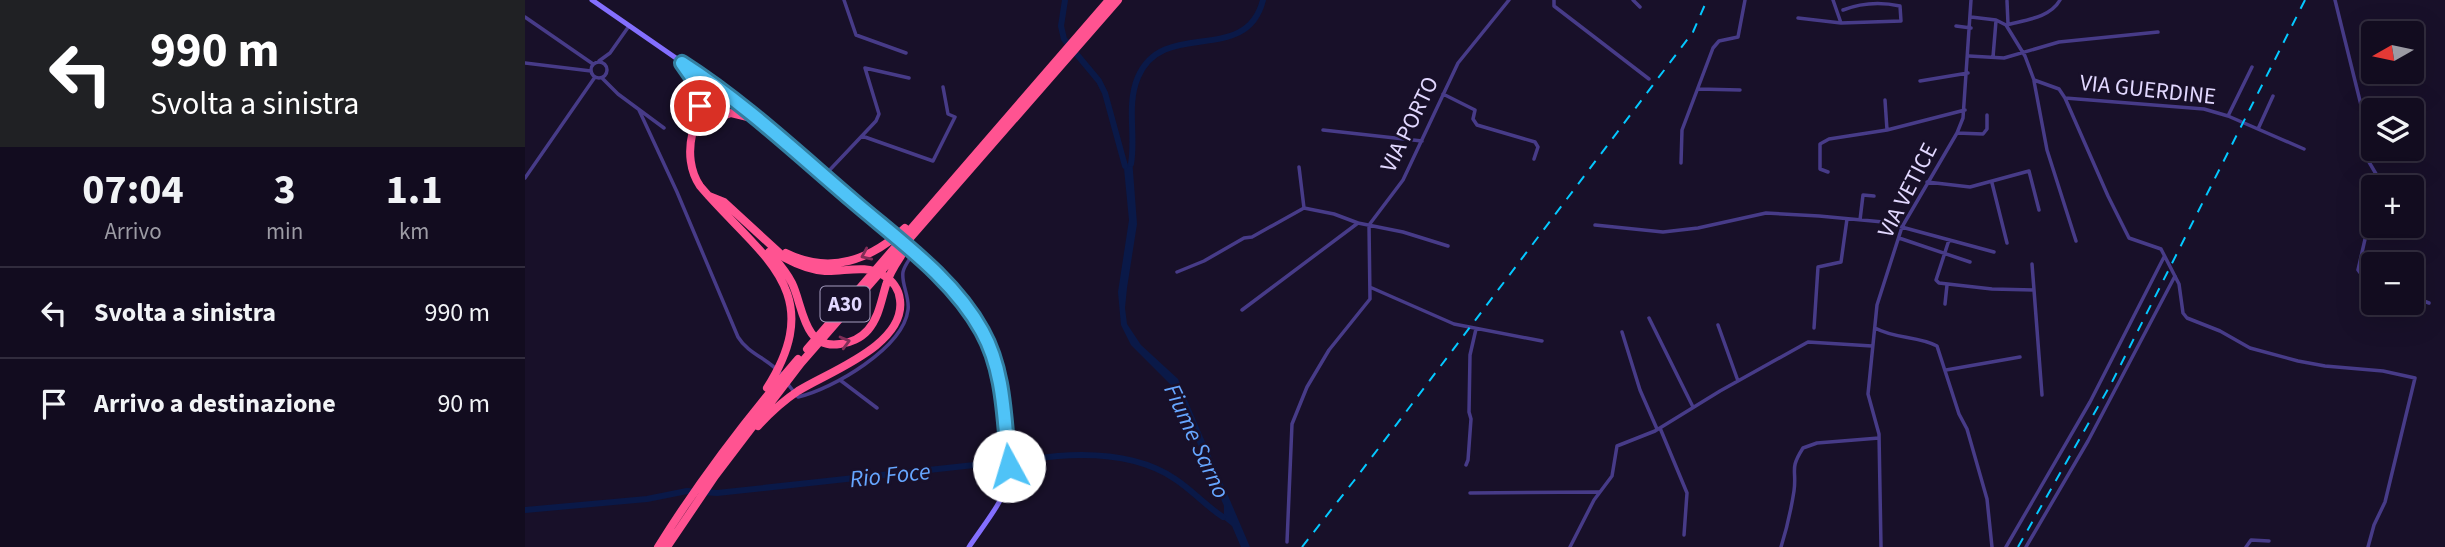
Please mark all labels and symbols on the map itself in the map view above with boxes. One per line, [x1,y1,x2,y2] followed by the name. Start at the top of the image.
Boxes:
[2361,21,2424,84] north arrow
[2078,66,2218,113] street label: VIA GUERDINE
[1372,71,1447,178] street label: VIA PORTO
[670,76,730,136] pin
[1869,137,1945,243] street label: VIA VETICE
[861,247,873,261] one-way arrow
[821,286,869,322] road number: A30
[839,336,851,350] one-way arrow
[1155,378,1238,504] water label: Fiume Sarno
[972,429,1046,503] position arrow
[848,454,932,497] water label: Rio Foce

